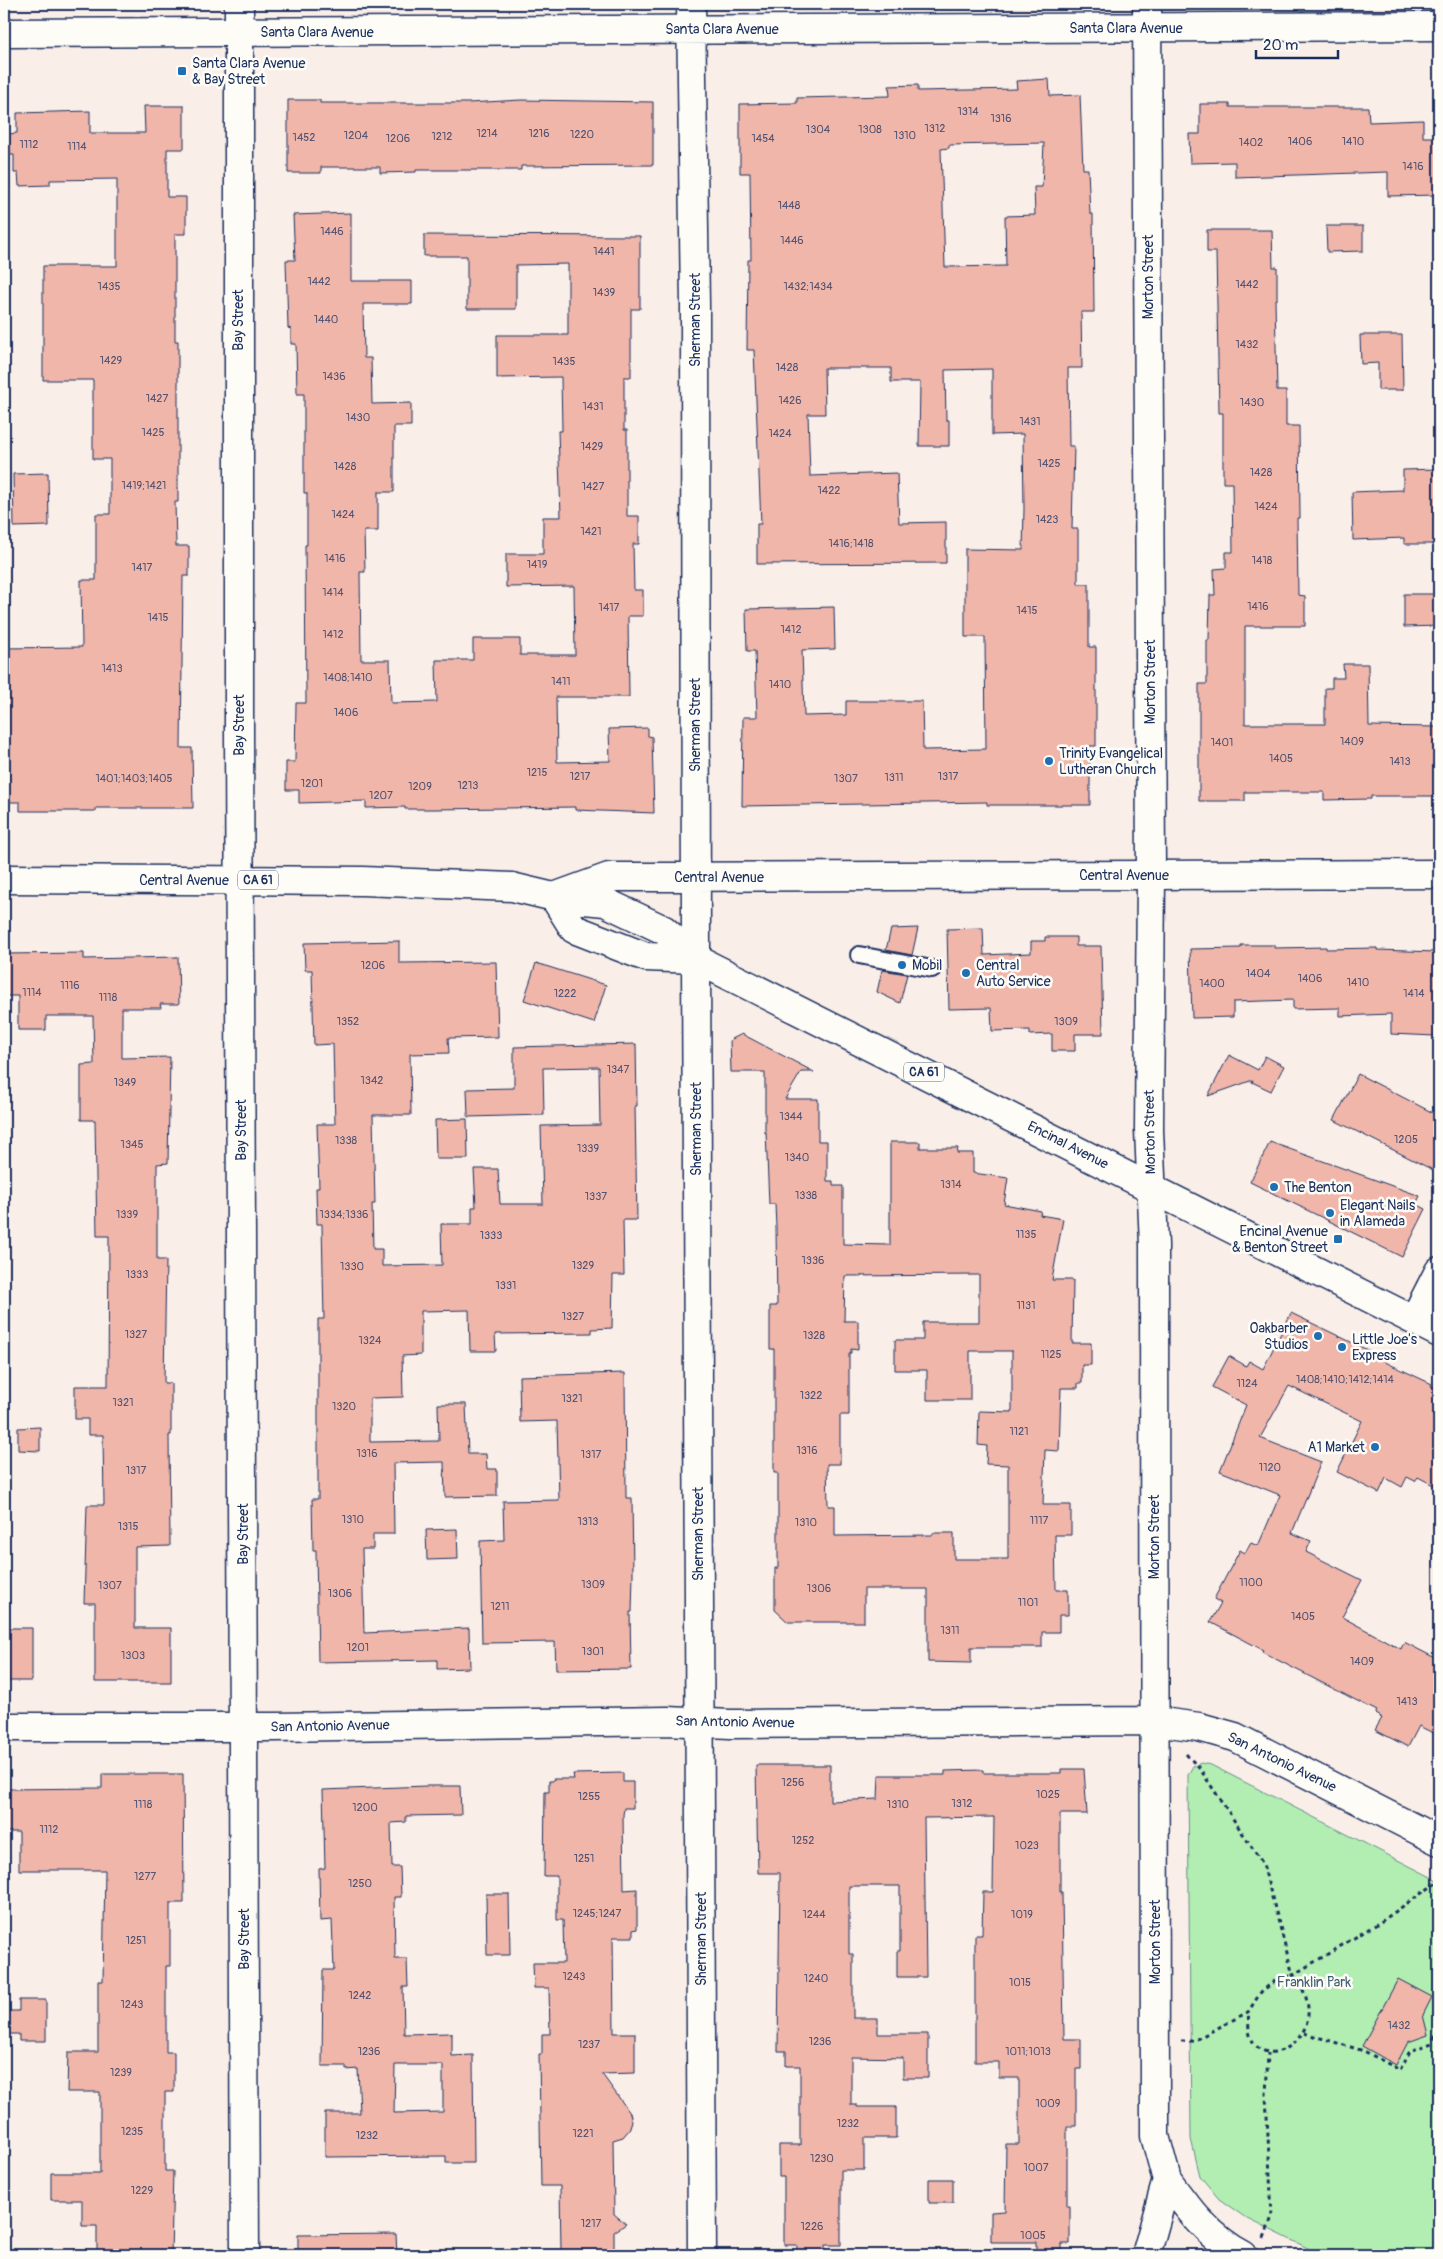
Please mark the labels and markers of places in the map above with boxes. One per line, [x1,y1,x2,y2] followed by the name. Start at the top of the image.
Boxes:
[192,55,305,88] place label: Santa Clara Avenue & Bay Street
[176,65,188,77] marker: Santa Clara Avenue & Bay Street
[1059,745,1163,778] place label: Trinity Evangelical Lutheran Church
[1043,755,1055,767] marker: Trinity Evangelical Lutheran Church
[912,957,942,974] place label: Mobil
[976,957,1051,990] place label: Central Auto Service
[896,959,908,971] marker: Mobil
[960,967,972,979] marker: Central Auto Service
[1284,1179,1352,1196] place label: The Benton
[1268,1181,1280,1193] marker: The Benton
[1340,1197,1416,1230] place label: Elegant Nails in Alameda
[1324,1207,1336,1219] marker: Elegant Nails in Alameda
[1232,1223,1328,1256] place label: Encinal Avenue & Benton Street
[1332,1233,1344,1245] marker: Encinal Avenue & Benton Street
[1250,1320,1309,1353] place label: Oakbarber Studios
[1312,1330,1324,1342] marker: Oakbarber Studios
[1352,1331,1418,1364] place label: Little Joe's Express
[1336,1341,1348,1353] marker: Little Joe's Express
[1307,1439,1365,1456] place label: A1 Market
[1369,1441,1381,1453] marker: A1 Market

